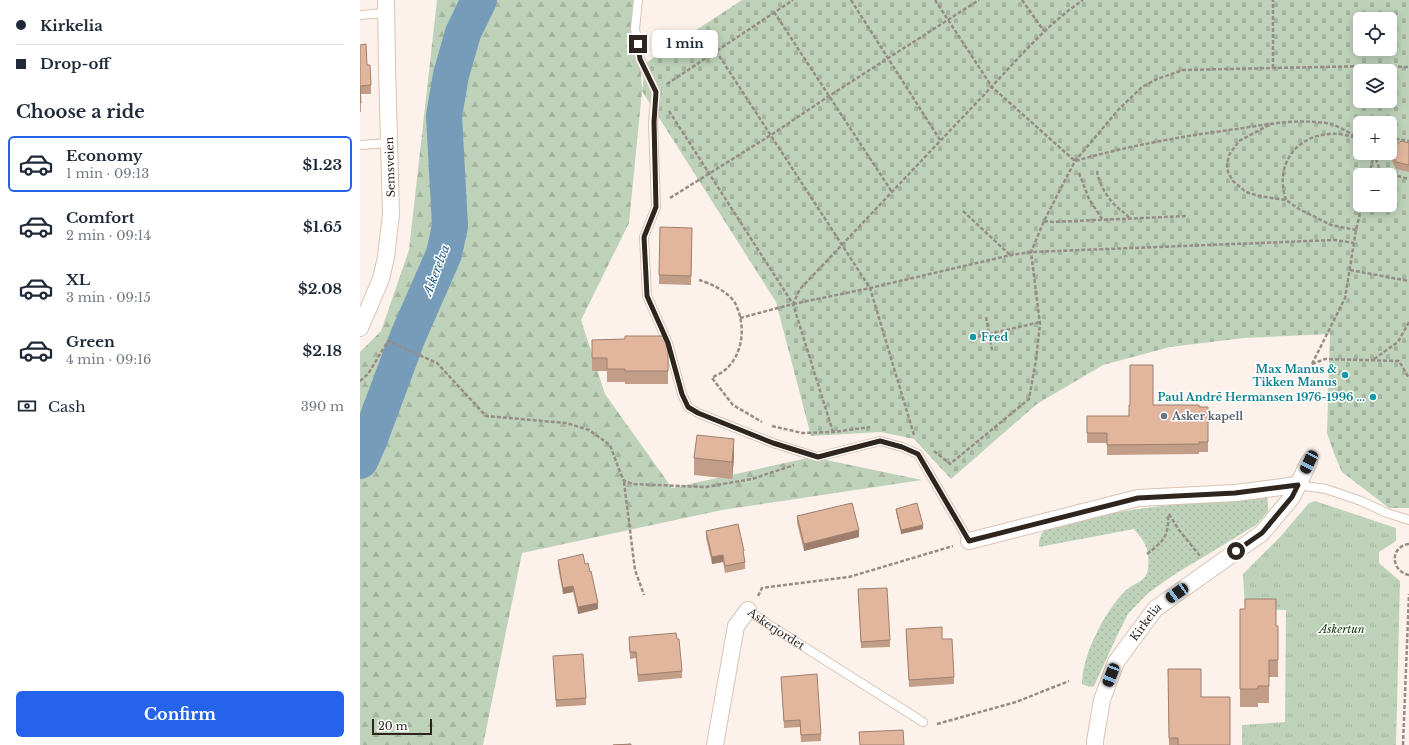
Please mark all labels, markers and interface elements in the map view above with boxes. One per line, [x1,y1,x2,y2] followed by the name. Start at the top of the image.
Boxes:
[1353,12,1397,212] map controls
[1353,12,1397,56] button: locate
[40,16,103,35] text: Kirkelia
[652,30,718,58] callout: 1 min
[629,35,647,53] route end
[666,35,704,52] text: 1 min
[40,54,110,73] text: Drop-off
[1353,64,1397,108] button: layers
[16,101,145,123] text: Choose a ride
[1353,116,1397,160] button: +
[382,136,398,197] street label: Semsveien
[18,146,54,182] icon: car
[66,146,143,165] text: Economy
[303,155,342,174] text: $1.23
[66,165,149,182] text: 1 min · 09:13
[1353,168,1397,212] button: −
[18,208,54,244] icon: car
[66,208,134,227] text: Comfort
[303,217,342,236] text: $1.65
[66,227,151,244] text: 2 min · 09:14
[419,242,453,299] water label: Askerelva
[18,270,54,306] icon: car
[66,270,90,289] text: XL
[298,279,342,298] text: $2.08
[66,289,151,306] text: 3 min · 09:15
[981,330,1008,344] place label: Fred
[18,332,54,368] icon: car
[66,332,115,351] text: Green
[968,332,978,342] marker: Fred
[303,341,342,360] text: $2.18
[66,351,151,368] text: 4 min · 09:16
[1253,362,1337,389] place label: Max Manus & Tikken Manus
[1340,370,1350,380] marker: Max Manus & Tikken Manus
[1158,390,1365,404] place label: Paul Andrē Hermansen 1976-1996 ...
[1368,392,1378,402] marker: Paul Andrē Hermansen 1976-1996 ...
[16,395,38,417] icon: cash
[48,397,85,416] text: Cash
[301,398,344,415] text: 390 m
[1171,409,1243,423] place label: Asker kapell
[1159,411,1169,421] marker: Asker kapell
[1298,449,1320,475] car
[1227,542,1245,560] route start
[1164,581,1190,605] car
[1127,599,1165,644] street label: Kirkelia
[744,605,808,653] street label: Askerjordet
[1317,622,1365,636] park label: Askertun
[1101,662,1121,688] car
[16,691,344,737] button: Confirm
[372,717,432,736] scale bar
[378,719,408,733] text: 20 m

